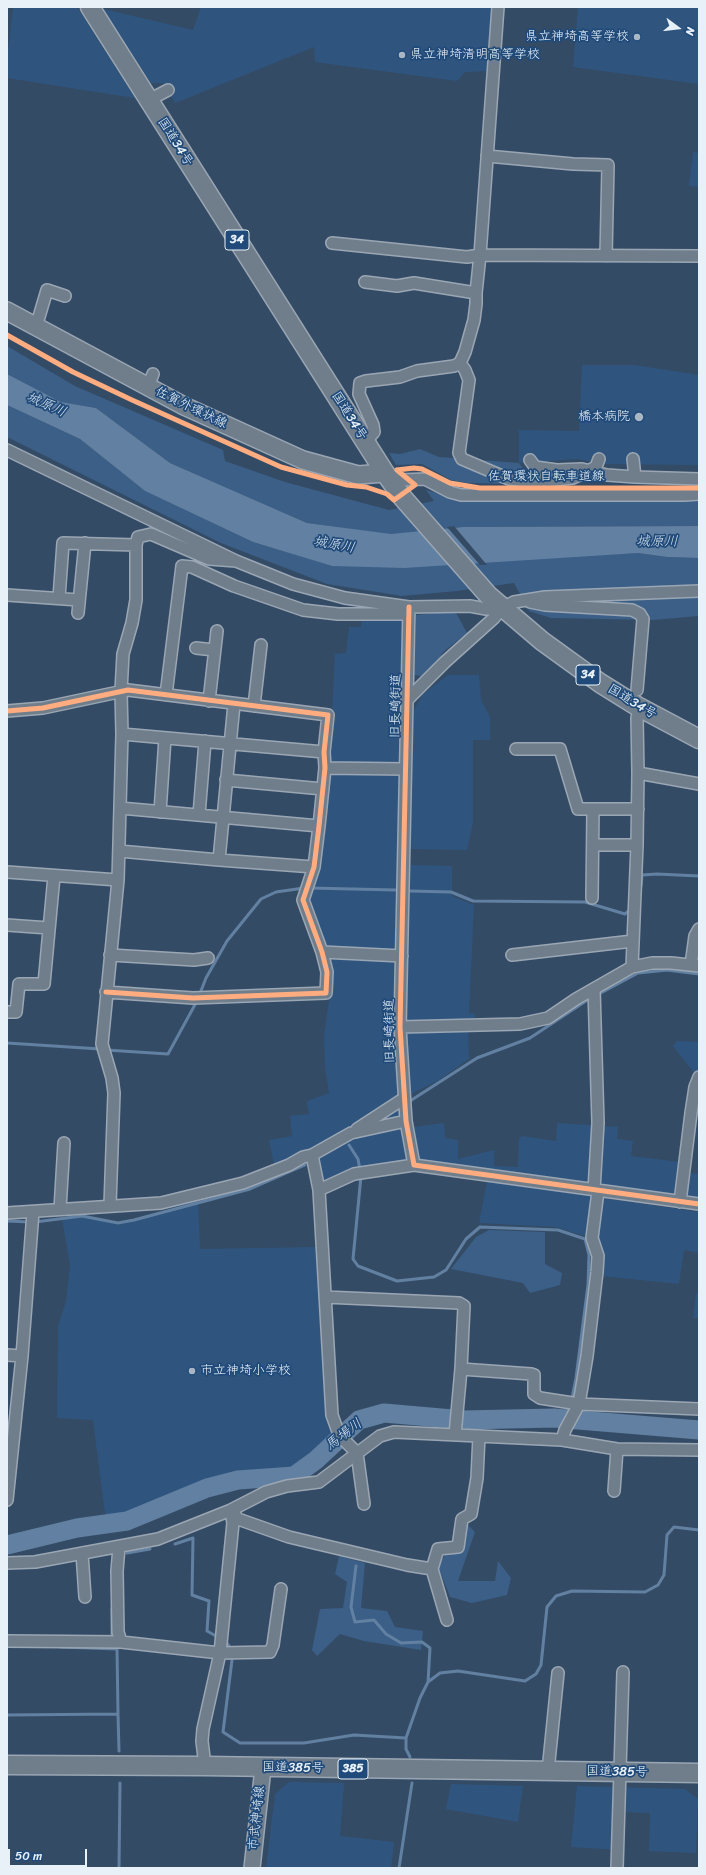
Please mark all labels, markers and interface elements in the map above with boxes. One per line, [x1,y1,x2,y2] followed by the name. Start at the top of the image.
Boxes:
[658,8,698,48] north arrow
[680,25,700,37] text: N
[525,29,629,45] place label: 県立神埼高等学校
[632,32,642,42] marker: 県立神埼高等学校
[410,47,540,63] place label: 県立神埼清明高等学校
[397,50,407,60] marker: 県立神埼清明高等学校
[154,115,196,169] street label: 国道34号
[225,230,249,250] road number: 34
[153,384,229,432] street label: 佐賀外環状線
[23,389,69,421] water label: 城原川
[328,389,370,443] street label: 国道34号
[578,409,630,425] place label: 橋本病院
[633,411,645,423] marker: 橋本病院
[488,469,604,485] street label: 佐賀環状自転車道線
[312,533,356,557] water label: 城原川
[636,533,678,551] water label: 城原川
[576,665,600,685] road number: 34
[388,673,404,739] street label: 旧長崎街道
[605,681,659,723] street label: 国道34号
[382,998,398,1064] street label: 旧長崎街道
[200,1363,291,1379] place label: 市立神埼小学校
[187,1366,197,1376] marker: 市立神埼小学校
[322,1415,366,1455] water label: 馬場川
[338,1759,368,1779] road number: 385
[262,1760,324,1776] street label: 国道385号
[586,1764,648,1780] street label: 国道385号
[246,1785,268,1851] street label: 市武神埼線
[10,1841,89,1867] scale bar
[15,1845,42,1867] text: 50 m

